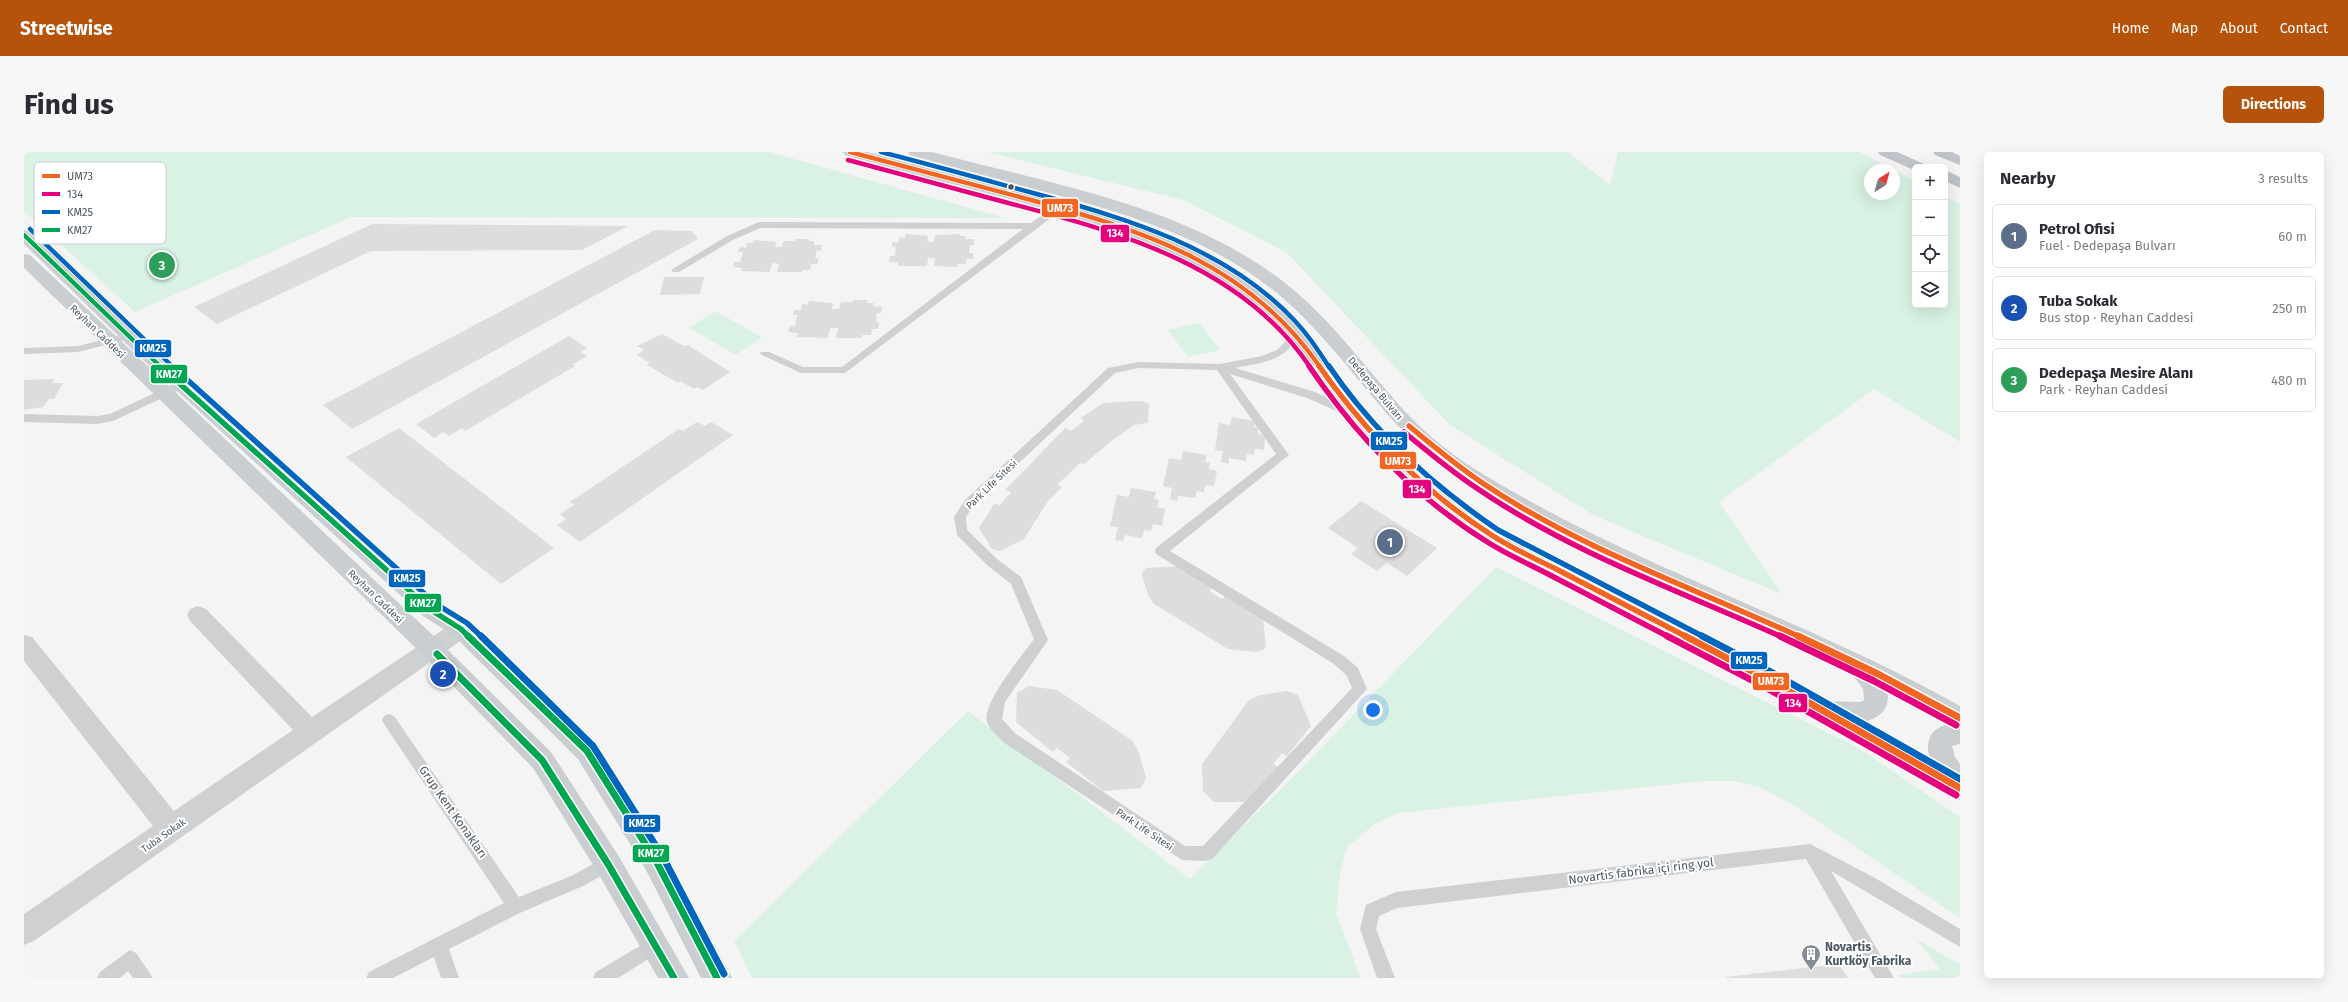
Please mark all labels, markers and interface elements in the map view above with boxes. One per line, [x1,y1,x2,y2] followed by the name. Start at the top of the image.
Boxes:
[20,17,113,40] text: Streetwise
[2112,20,2149,37] text: Home
[2171,20,2198,37] text: Map
[2220,20,2258,37] text: About
[2280,20,2328,37] text: Contact
[2223,86,2324,123] button: Directions
[24,88,114,121] text: Find us
[34,162,166,244] legend
[1864,164,1900,200] north arrow
[1912,164,1948,308] map controls
[1912,164,1948,200] button: +
[2000,168,2055,189] text: Nearby
[67,170,93,183] text: UM73
[2258,171,2308,186] text: 3 results
[1006,182,1016,192] unlabelled marker
[67,188,83,201] text: 134
[1041,198,1079,218] line badge: UM73
[1912,200,1948,236] button: −
[1047,202,1074,215] text: UM73
[67,206,93,219] text: KM25
[2039,220,2115,238] text: Petrol Ofisi
[67,224,92,237] text: KM27
[1100,224,1130,243] line badge: 134
[1106,227,1124,240] text: 134
[2011,229,2017,244] text: 1
[2278,229,2307,244] text: 60 m
[1912,236,1948,272] button: locate
[2039,238,2176,253] text: Fuel · Dedepaşa Bulvarı
[149,250,175,280] pin: 3
[1912,272,1948,308] button: layers
[2039,292,2118,310] text: Tuba Sokak
[2011,301,2017,316] text: 2
[2272,301,2307,316] text: 250 m
[67,302,127,361] street label: Reyhan Caddesi
[2039,310,2193,325] text: Bus stop · Reyhan Caddesi
[134,339,172,358] line badge: KM25
[139,342,167,355] text: KM25
[1345,355,1405,423] street label: Dedepaşa Bulvarı
[150,364,188,384] line badge: KM27
[2039,364,2193,382] text: Dedepaşa Mesire Alanı
[156,368,182,381] text: KM27
[2011,373,2017,388] text: 3
[2271,373,2307,388] text: 480 m
[2039,382,2168,397] text: Park · Reyhan Caddesi
[1370,431,1408,451] line badge: KM25
[1375,435,1403,448] text: KM25
[1379,451,1417,470] line badge: UM73
[1385,455,1412,468] text: UM73
[964,457,1020,512] street label: Park Life Sitesi
[1402,479,1432,499] line badge: 134
[1408,483,1426,496] text: 134
[1377,527,1403,557] pin: 1
[345,567,405,626] street label: Reyhan Caddesi
[388,569,426,588] line badge: KM25
[393,572,421,585] text: KM25
[404,593,442,613] line badge: KM27
[410,597,436,610] text: KM27
[1730,651,1768,670] line badge: KM25
[1735,654,1763,667] text: KM25
[430,659,456,689] pin: 2
[1752,672,1790,691] line badge: UM73
[1758,675,1785,688] text: UM73
[1778,693,1808,713] line badge: 134
[1784,697,1802,710] text: 134
[1363,700,1383,720] your location
[416,763,490,861] street label: Grup Kent Konakları
[1114,806,1175,853] street label: Park Life Sitesi
[623,814,661,833] line badge: KM25
[139,816,189,855] street label: Tuba Sokak
[628,817,656,830] text: KM25
[632,844,670,863] line badge: KM27
[638,847,664,860] text: KM27
[1568,855,1715,887] street label: Novartis fabrika içi ring yol
[1825,940,1912,968] place label: Novartis Kurtköy Fabrika
[1800,943,1822,971] building icon: Novartis Kurtköy Fabrika

